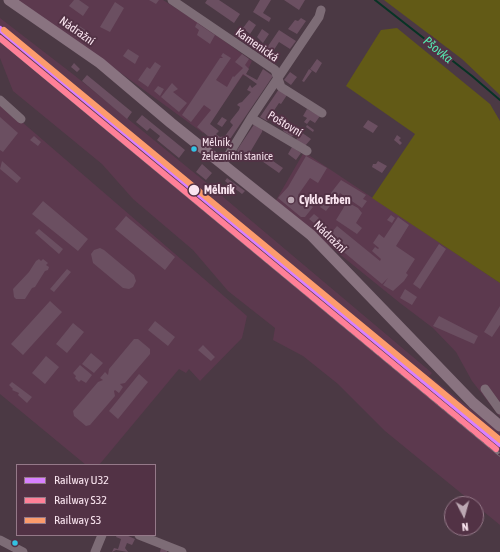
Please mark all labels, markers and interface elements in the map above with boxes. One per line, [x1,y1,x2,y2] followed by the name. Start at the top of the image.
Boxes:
[56,14,98,48] street label: Nádražní
[233,25,281,65] street label: Kamenická
[420,33,456,67] water label: Pšovka
[265,108,305,140] street label: Poštovní
[202,136,273,162] place label: Mělník, železniční stanice
[189,144,199,154] marker: Mělník, železniční stanice
[187,183,201,197] marker: Mělník
[204,183,235,197] place label: Mělník
[299,193,351,207] place label: Cyklo Erben
[286,195,296,205] marker: Cyklo Erben
[311,218,349,256] street label: Nádražní
[16,464,156,536] legend
[54,473,109,487] text: Railway U32
[54,493,107,507] text: Railway S32
[444,496,484,536] north arrow
[54,513,101,527] text: Railway S3
[461,521,469,533] text: N
[10,538,20,548] unlabelled marker

